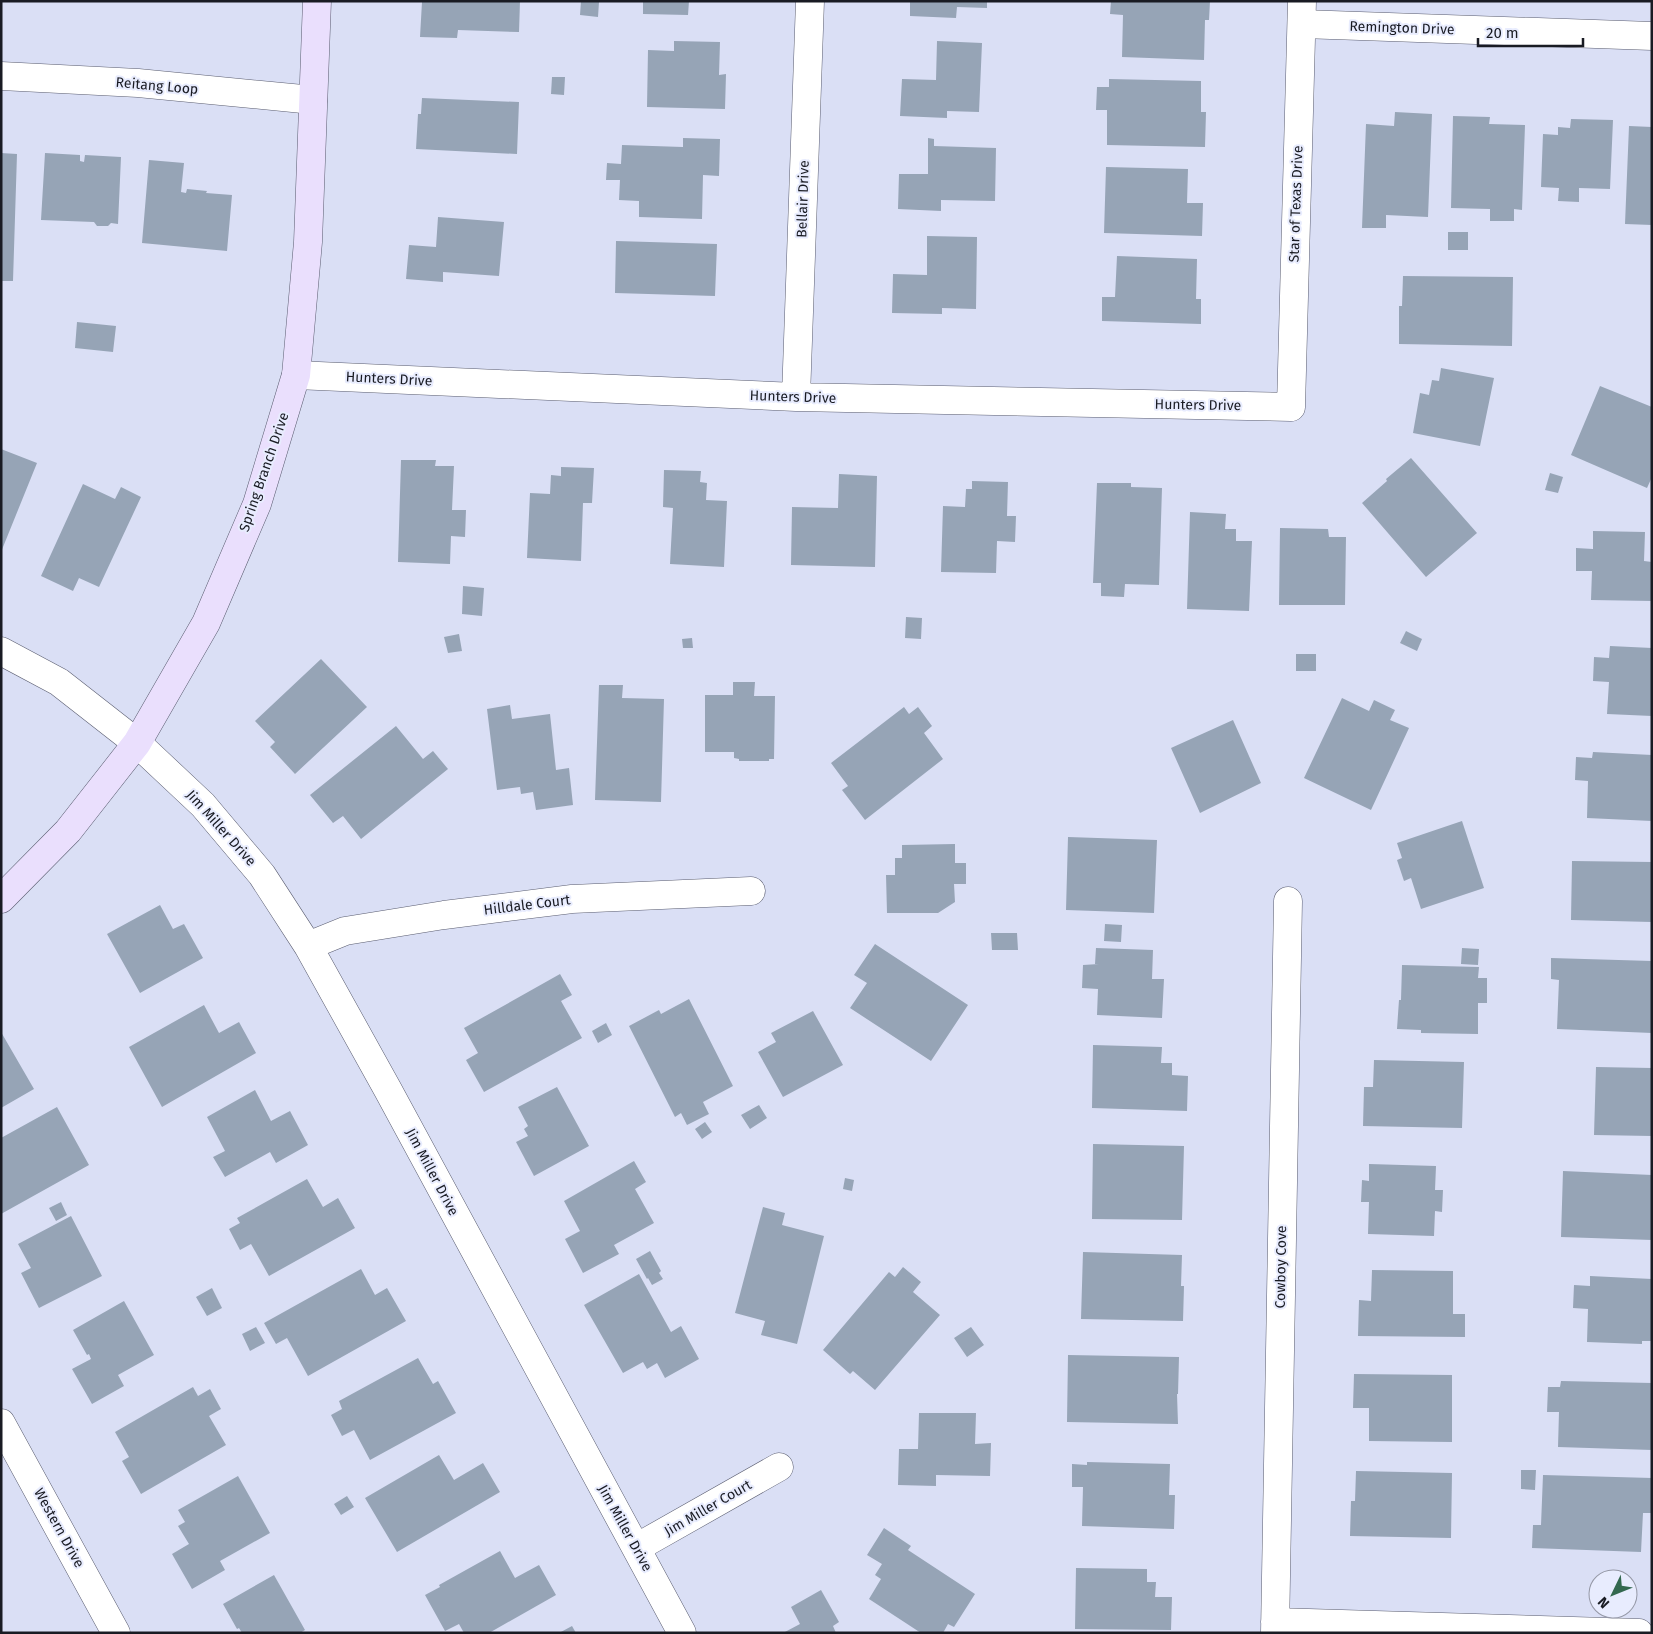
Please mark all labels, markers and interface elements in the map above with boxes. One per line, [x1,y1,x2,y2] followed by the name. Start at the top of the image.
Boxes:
[1478,15,1583,47] scale bar
[1349,18,1455,38] street label: Remington Drive
[1486,24,1519,42] text: 20 m
[115,74,199,98] street label: Reitang Loop
[1285,145,1307,263] street label: Star of Texas Drive
[793,160,813,238] street label: Bellair Drive
[345,368,433,390] street label: Hunters Drive
[749,387,837,407] street label: Hunters Drive
[1155,396,1241,414] street label: Hunters Drive
[236,410,292,534] street label: Spring Branch Drive
[182,786,260,870] street label: Jim Miller Drive
[483,891,572,919] street label: Hilldale Court
[402,1125,462,1219] street label: Jim Miller Drive
[1272,1225,1290,1309] street label: Cowboy Cove
[661,1476,755,1540] street label: Jim Miller Court
[594,1482,656,1574] street label: Jim Miller Drive
[30,1485,88,1571] street label: Western Drive
[1588,1569,1638,1619] north arrow
[1594,1593,1613,1612] text: N

